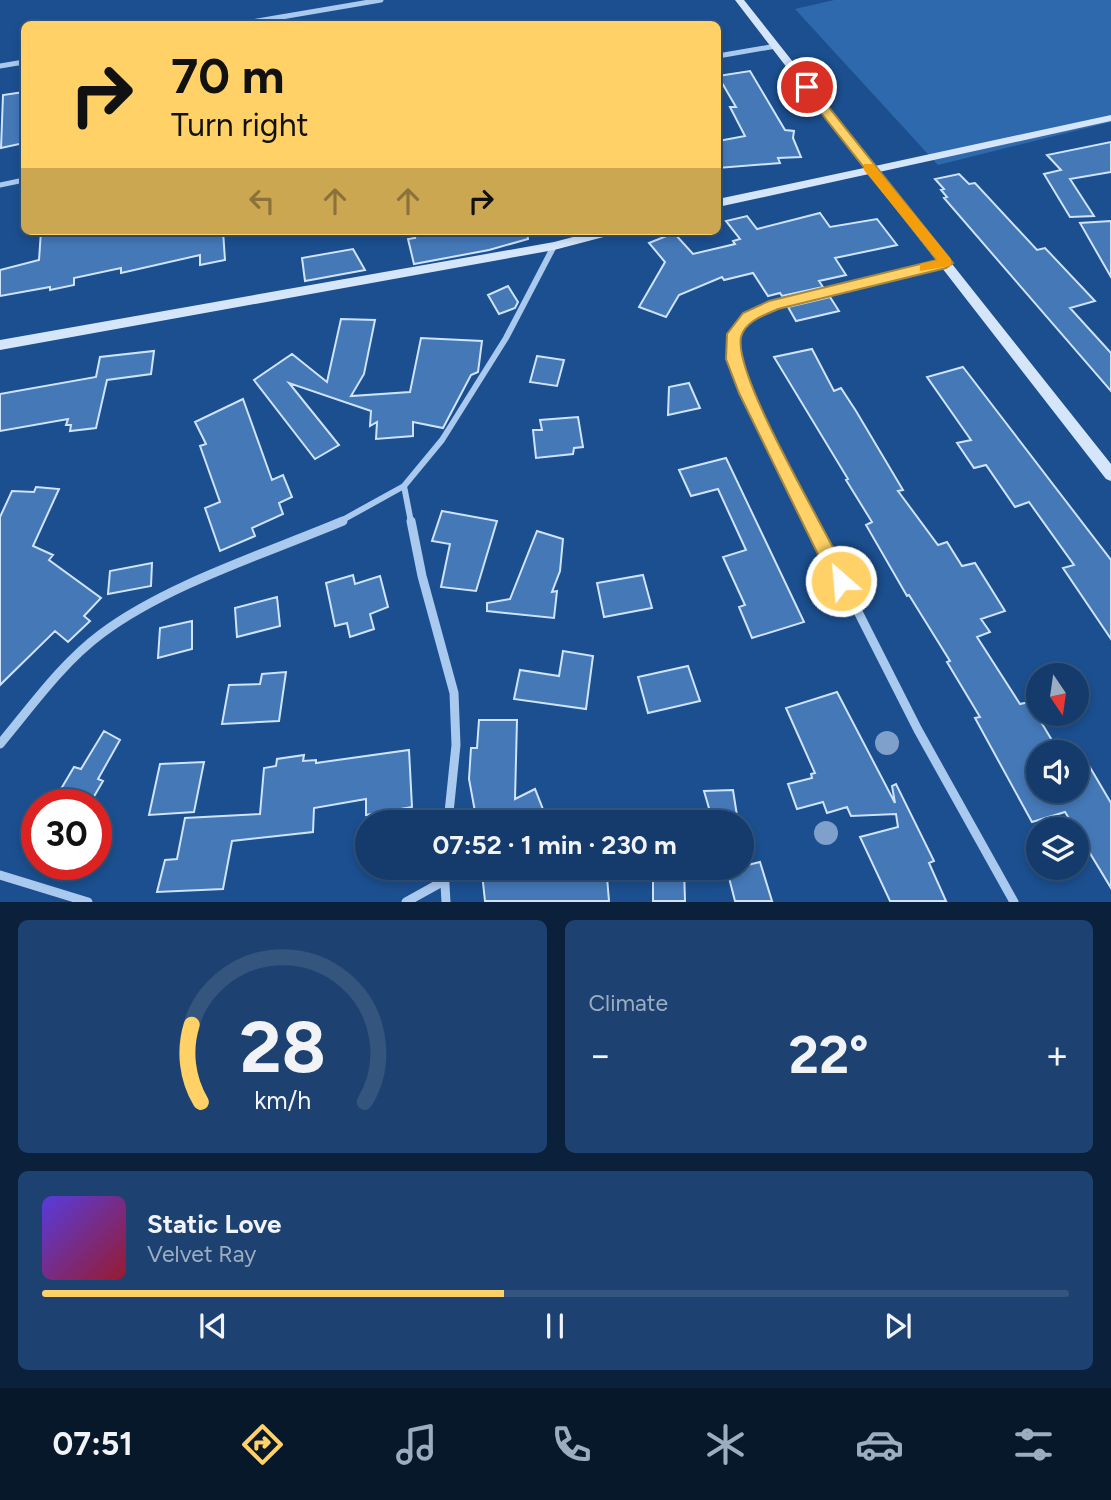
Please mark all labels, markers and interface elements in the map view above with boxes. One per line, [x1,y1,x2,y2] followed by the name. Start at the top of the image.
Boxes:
[171,46,284,105] text: 70 m
[56,49,147,140] icon: right
[777,57,837,117] pin
[788,68,826,106] icon: arrive
[171,106,309,144] text: Turn right
[243,182,281,220] icon: left
[316,182,354,220] icon: ahead
[389,182,427,220] icon: ahead
[462,182,500,220] icon: right
[804,544,878,618] position arrow
[1026,663,1088,726] north arrow
[1026,663,1089,880] map controls
[1026,740,1089,803] button: sound
[21,789,112,880] speed limit sign: 30
[1026,817,1089,880] button: layers
[432,829,677,861] text: 07:52 · 1 min · 230 m
[589,989,668,1017] text: Climate
[239,1004,326,1091] text: 28
[789,1024,869,1086] text: 22°
[589,1032,612,1078] text: −
[1045,1032,1069,1078] text: +
[254,1085,311,1115] text: km/h
[147,1208,281,1240] text: Static Love
[147,1240,256,1268] text: Velvet Ray
[194,1307,232,1345] icon: previous
[536,1307,574,1345] icon: pause
[879,1307,917,1345] icon: next
[238,1420,287,1469] icon: directions
[392,1420,441,1469] icon: music
[547,1420,596,1469] icon: phone
[701,1420,750,1469] icon: climate
[855,1420,904,1469] icon: car
[1009,1420,1058,1469] icon: filters
[53,1425,133,1463] text: 07:51

